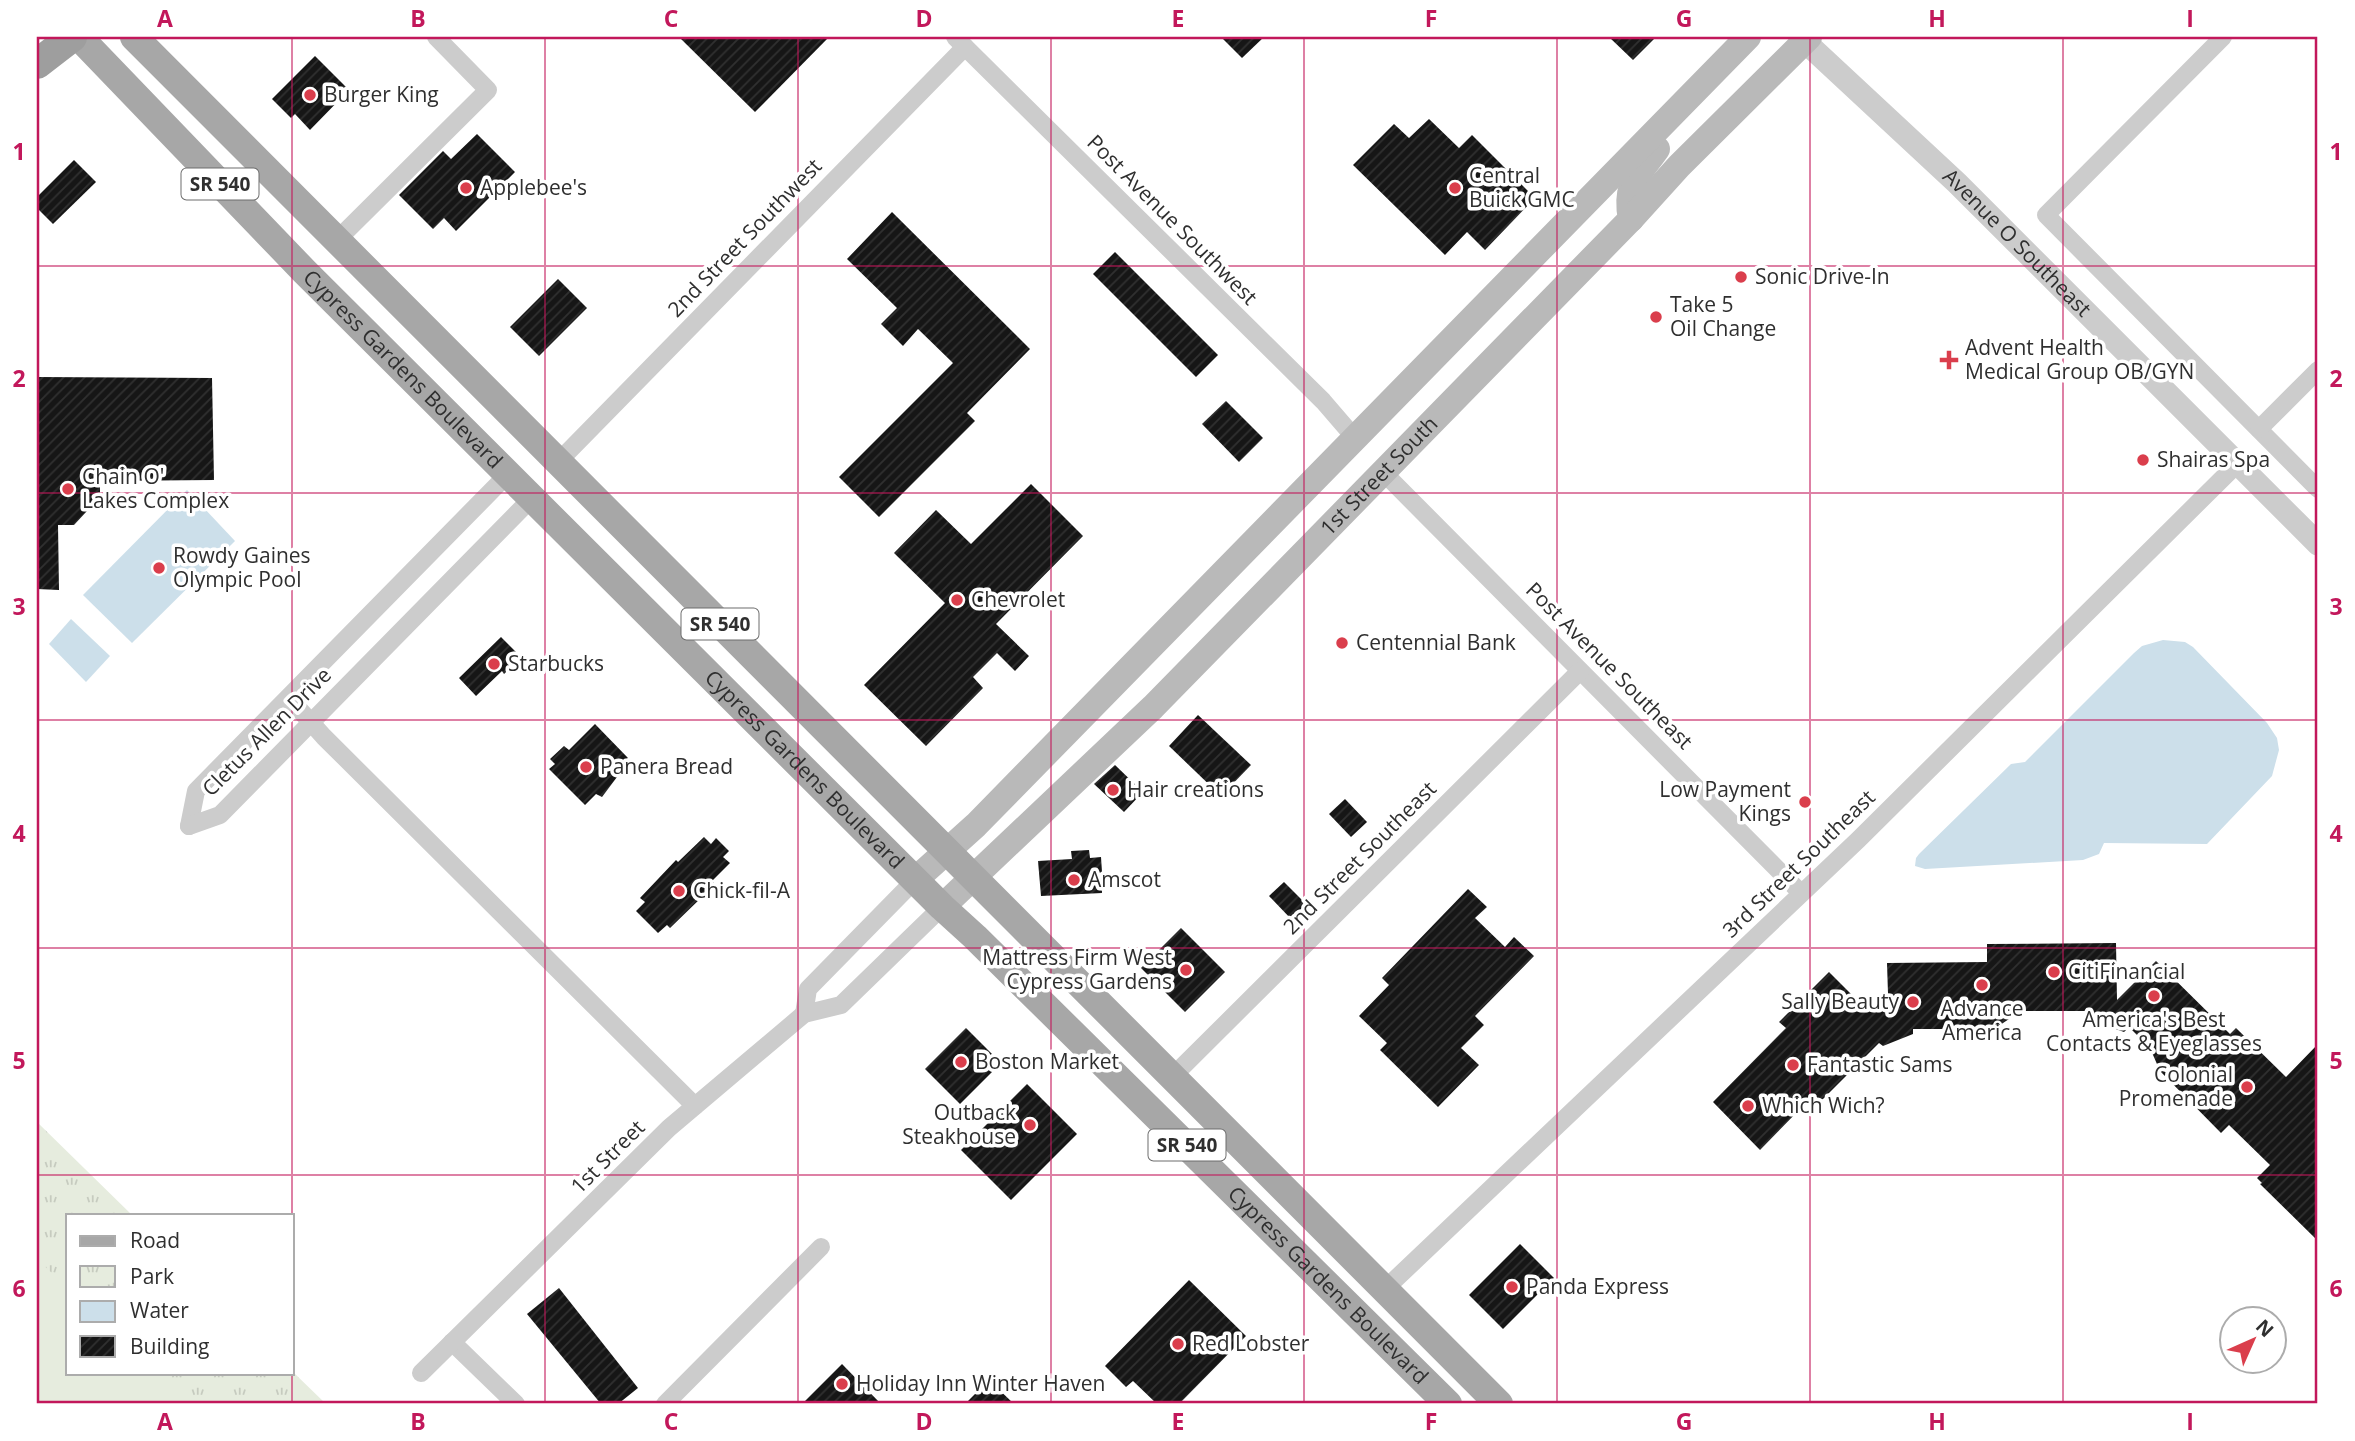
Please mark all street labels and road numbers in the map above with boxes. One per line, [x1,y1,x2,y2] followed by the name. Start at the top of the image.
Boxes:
[1082,128,1264,310] street label: Post Avenue Southwest
[661,152,827,323] street label: 2nd Street Southwest
[1937,162,2098,322] street label: Avenue O Southeast
[182,168,258,200] road number: SR 540
[298,263,509,474] street label: Cypress Gardens Boulevard
[1314,410,1443,541] street label: 1st Street South
[1520,576,1699,755] street label: Post Avenue Southeast
[682,608,758,639] road number: SR 540
[196,661,337,802] street label: Cletus Allen Drive
[699,663,911,875] street label: Cypress Gardens Boulevard
[1277,775,1442,940] street label: 2nd Street Southeast
[1716,783,1880,943] street label: 3rd Street Southeast
[564,1113,650,1199] street label: 1st Street
[1148,1130,1226,1161] road number: SR 540
[1222,1180,1435,1390] street label: Cypress Gardens Boulevard

